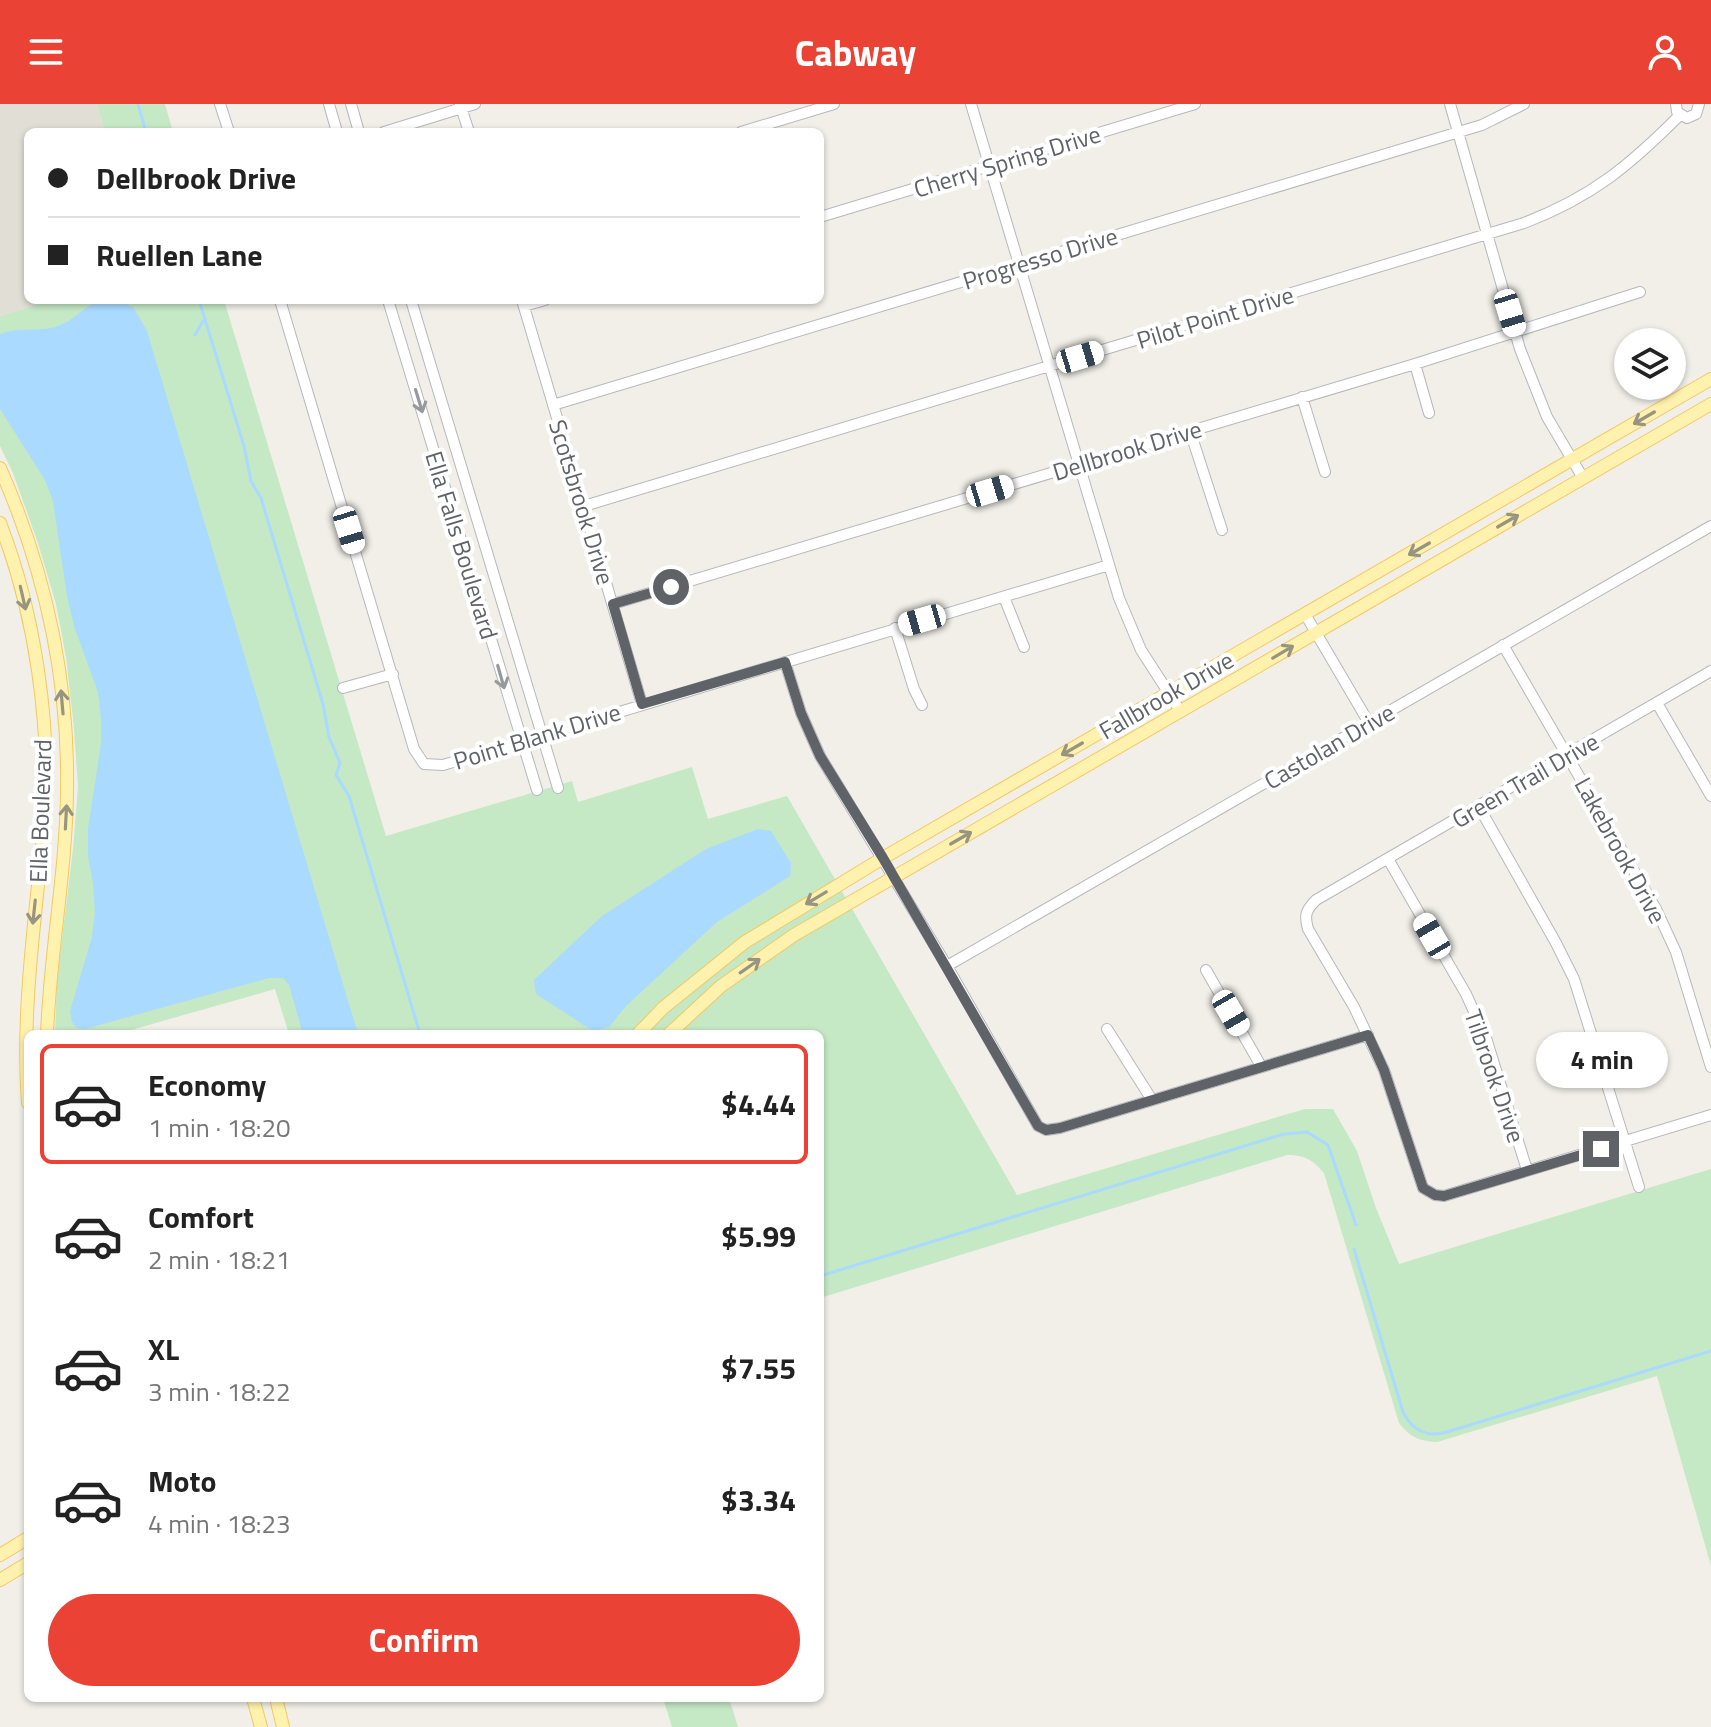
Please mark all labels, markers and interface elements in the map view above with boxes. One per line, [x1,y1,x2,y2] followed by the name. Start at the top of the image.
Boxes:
[795,25,916,80] text: Cabway
[24,30,68,74] icon: menu
[1643,30,1687,74] icon: person
[909,115,1105,207] street label: Cherry Spring Drive
[96,155,296,201] text: Dellbrook Drive
[958,217,1122,299] street label: Progresso Drive
[96,232,263,278] text: Ruellen Lane
[1132,276,1298,358] street label: Pilot Point Drive
[1492,287,1528,339] car
[1614,328,1686,400] map controls
[1614,328,1686,400] button: layers
[1054,339,1106,375] car
[412,388,427,414] one-way arrow
[1048,410,1206,490] street label: Dellbrook Drive
[1632,411,1656,426] one-way arrow
[540,415,624,589] street label: Scotsbrook Drive
[416,447,508,643] street label: Ella Falls Boulevard
[964,473,1016,509] car
[331,504,367,556] car
[1496,513,1519,529] one-way arrow
[1407,542,1431,557] one-way arrow
[653,569,689,605] route start
[16,585,31,610] one-way arrow
[896,602,948,638] car
[1092,642,1240,748] street label: Fallbrook Drive
[1271,643,1294,659] one-way arrow
[494,664,509,690] one-way arrow
[55,689,70,716] one-way arrow
[449,693,625,779] street label: Point Blank Drive
[1257,694,1401,798] street label: Castolan Drive
[1445,723,1605,837] street label: Green Trail Drive
[20,739,60,883] street label: Ella Boulevard
[1061,742,1085,757] one-way arrow
[1566,770,1676,930] street label: Lakebrook Drive
[59,804,74,831] one-way arrow
[949,830,972,846] one-way arrow
[805,891,828,907] one-way arrow
[27,898,42,924] one-way arrow
[1410,909,1454,963] car
[739,958,760,975] one-way arrow
[1209,986,1253,1040] car
[1455,1005,1535,1147] street label: Tilbrook Drive
[1535,1033,1667,1089] callout: 4 min
[1570,1040,1634,1079] text: 4 min
[148,1062,266,1108] text: Economy
[52,1068,124,1140] icon: car
[721,1081,796,1127] text: $4.44
[148,1108,291,1147] text: 1 min · 18:20
[1583,1131,1619,1167] route end
[148,1194,254,1240] text: Comfort
[52,1200,124,1272] icon: car
[721,1213,796,1259] text: $5.99
[148,1240,291,1279] text: 2 min · 18:21
[148,1326,179,1372] text: XL
[52,1332,124,1404] icon: car
[721,1345,796,1391] text: $7.55
[148,1372,291,1411] text: 3 min · 18:22
[148,1458,216,1504] text: Moto
[52,1464,124,1536] icon: car
[721,1477,796,1523] text: $3.34
[148,1504,291,1543] text: 4 min · 18:23
[48,1594,800,1686] button: Confirm

